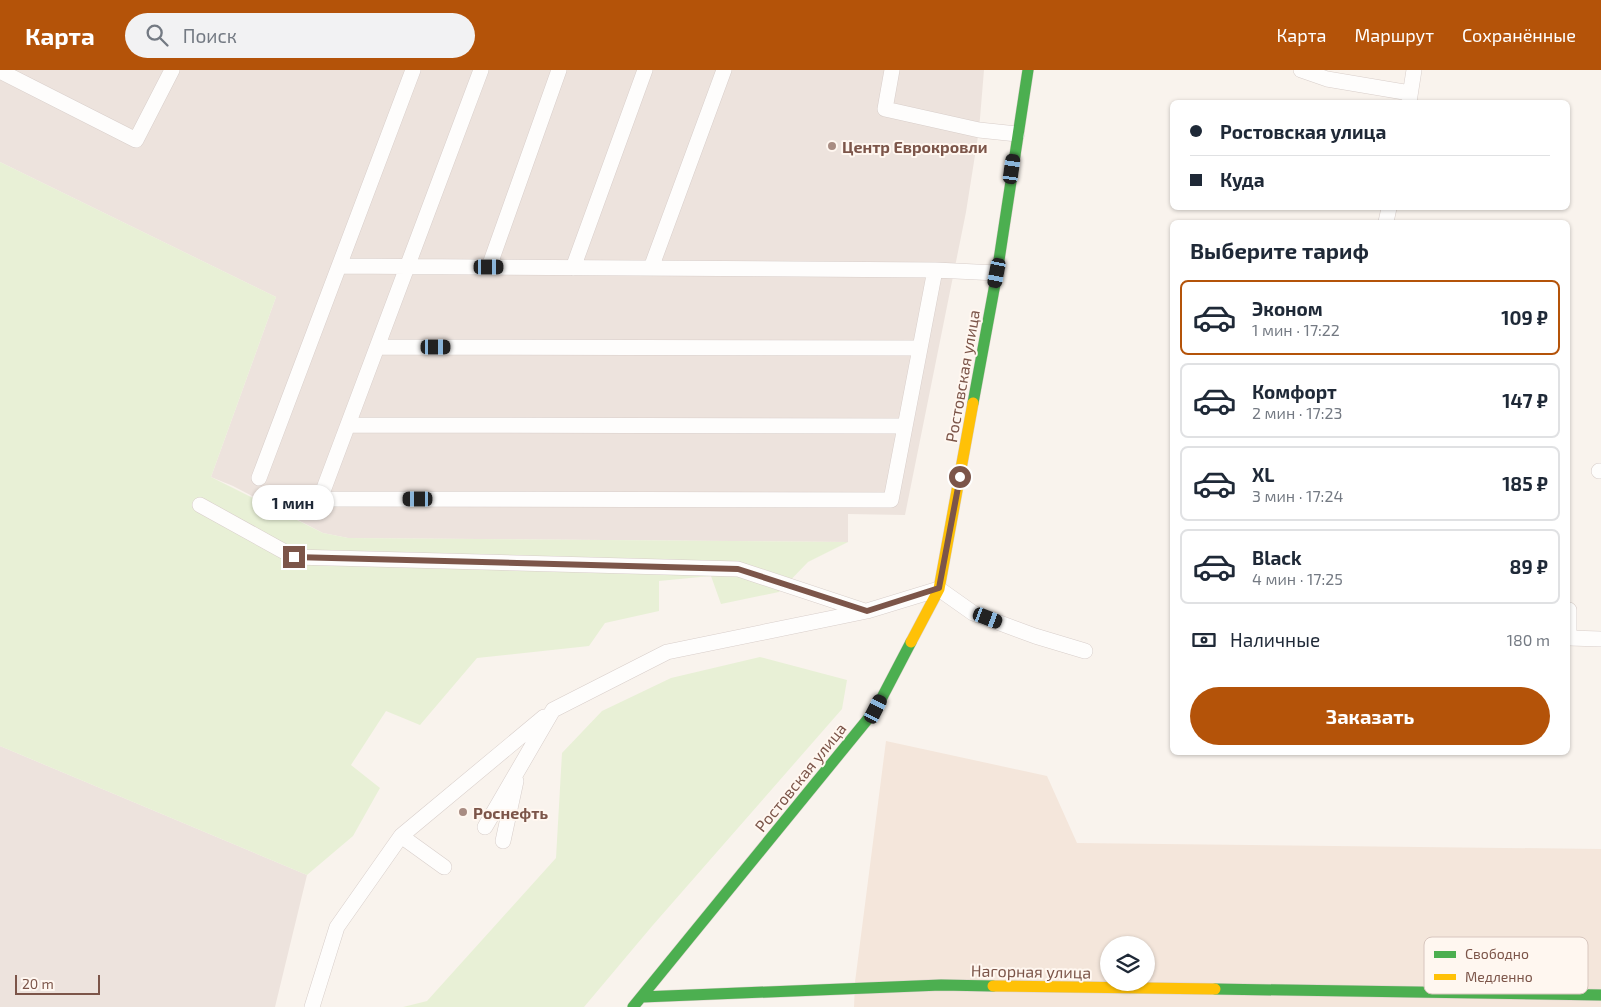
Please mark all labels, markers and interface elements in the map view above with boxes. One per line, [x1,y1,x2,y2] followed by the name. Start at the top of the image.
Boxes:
[125,13,475,58] search box
[25,21,95,50] text: Карта
[143,21,171,49] icon: search
[183,24,237,47] text: Поиск
[1276,24,1326,46] text: Карта
[1354,24,1434,46] text: Маршрут
[1462,24,1576,46] text: Сохранённые
[1220,120,1386,143] text: Ростовская улица
[842,137,988,156] place label: Центр Еврокровли
[826,140,838,152] marker: Центр Еврокровли
[1002,153,1021,185] car
[1220,168,1265,191] text: Куда
[1190,237,1369,263] text: Выберите тариф
[986,257,1007,289] car
[474,260,504,275] car
[1192,295,1237,340] icon: car
[1252,297,1323,320] text: Эконом
[1501,306,1548,329] text: 109 ₽
[941,308,984,444] street label: Ростовская улица
[1252,320,1340,339] text: 1 мин · 17:22
[421,340,451,355] car
[1192,378,1237,423] icon: car
[1252,380,1337,403] text: Комфорт
[1502,389,1548,412] text: 147 ₽
[1252,403,1342,422] text: 2 мин · 17:23
[1192,461,1237,506] icon: car
[1252,463,1274,486] text: XL
[949,466,971,488] route start
[1502,472,1548,495] text: 185 ₽
[253,484,335,520] callout: 1 мин
[1252,486,1343,505] text: 3 мин · 17:24
[403,492,433,507] car
[272,493,314,512] text: 1 мин
[1192,544,1237,589] icon: car
[283,546,305,568] route end
[1252,546,1302,569] text: Black
[1510,555,1548,578] text: 89 ₽
[1252,569,1343,588] text: 4 мин · 17:25
[971,606,1004,630] car
[1190,626,1218,654] icon: cash
[1230,628,1320,651] text: Наличные
[1507,630,1550,649] text: 180 m
[1190,687,1550,745] button: Заказать
[862,692,889,726] car
[750,719,850,836] street label: Ростовская улица
[473,803,548,822] place label: Роснефть
[457,806,469,818] marker: Роснефть
[1100,936,1155,991] map controls
[1100,936,1155,991] button: layers
[1424,937,1588,994] legend
[1465,945,1529,962] text: Свободно
[971,960,1091,983] street label: Нагорная улица
[1465,968,1533,985] text: Медленно
[15,972,100,995] scale bar
[22,975,54,992] text: 20 m

